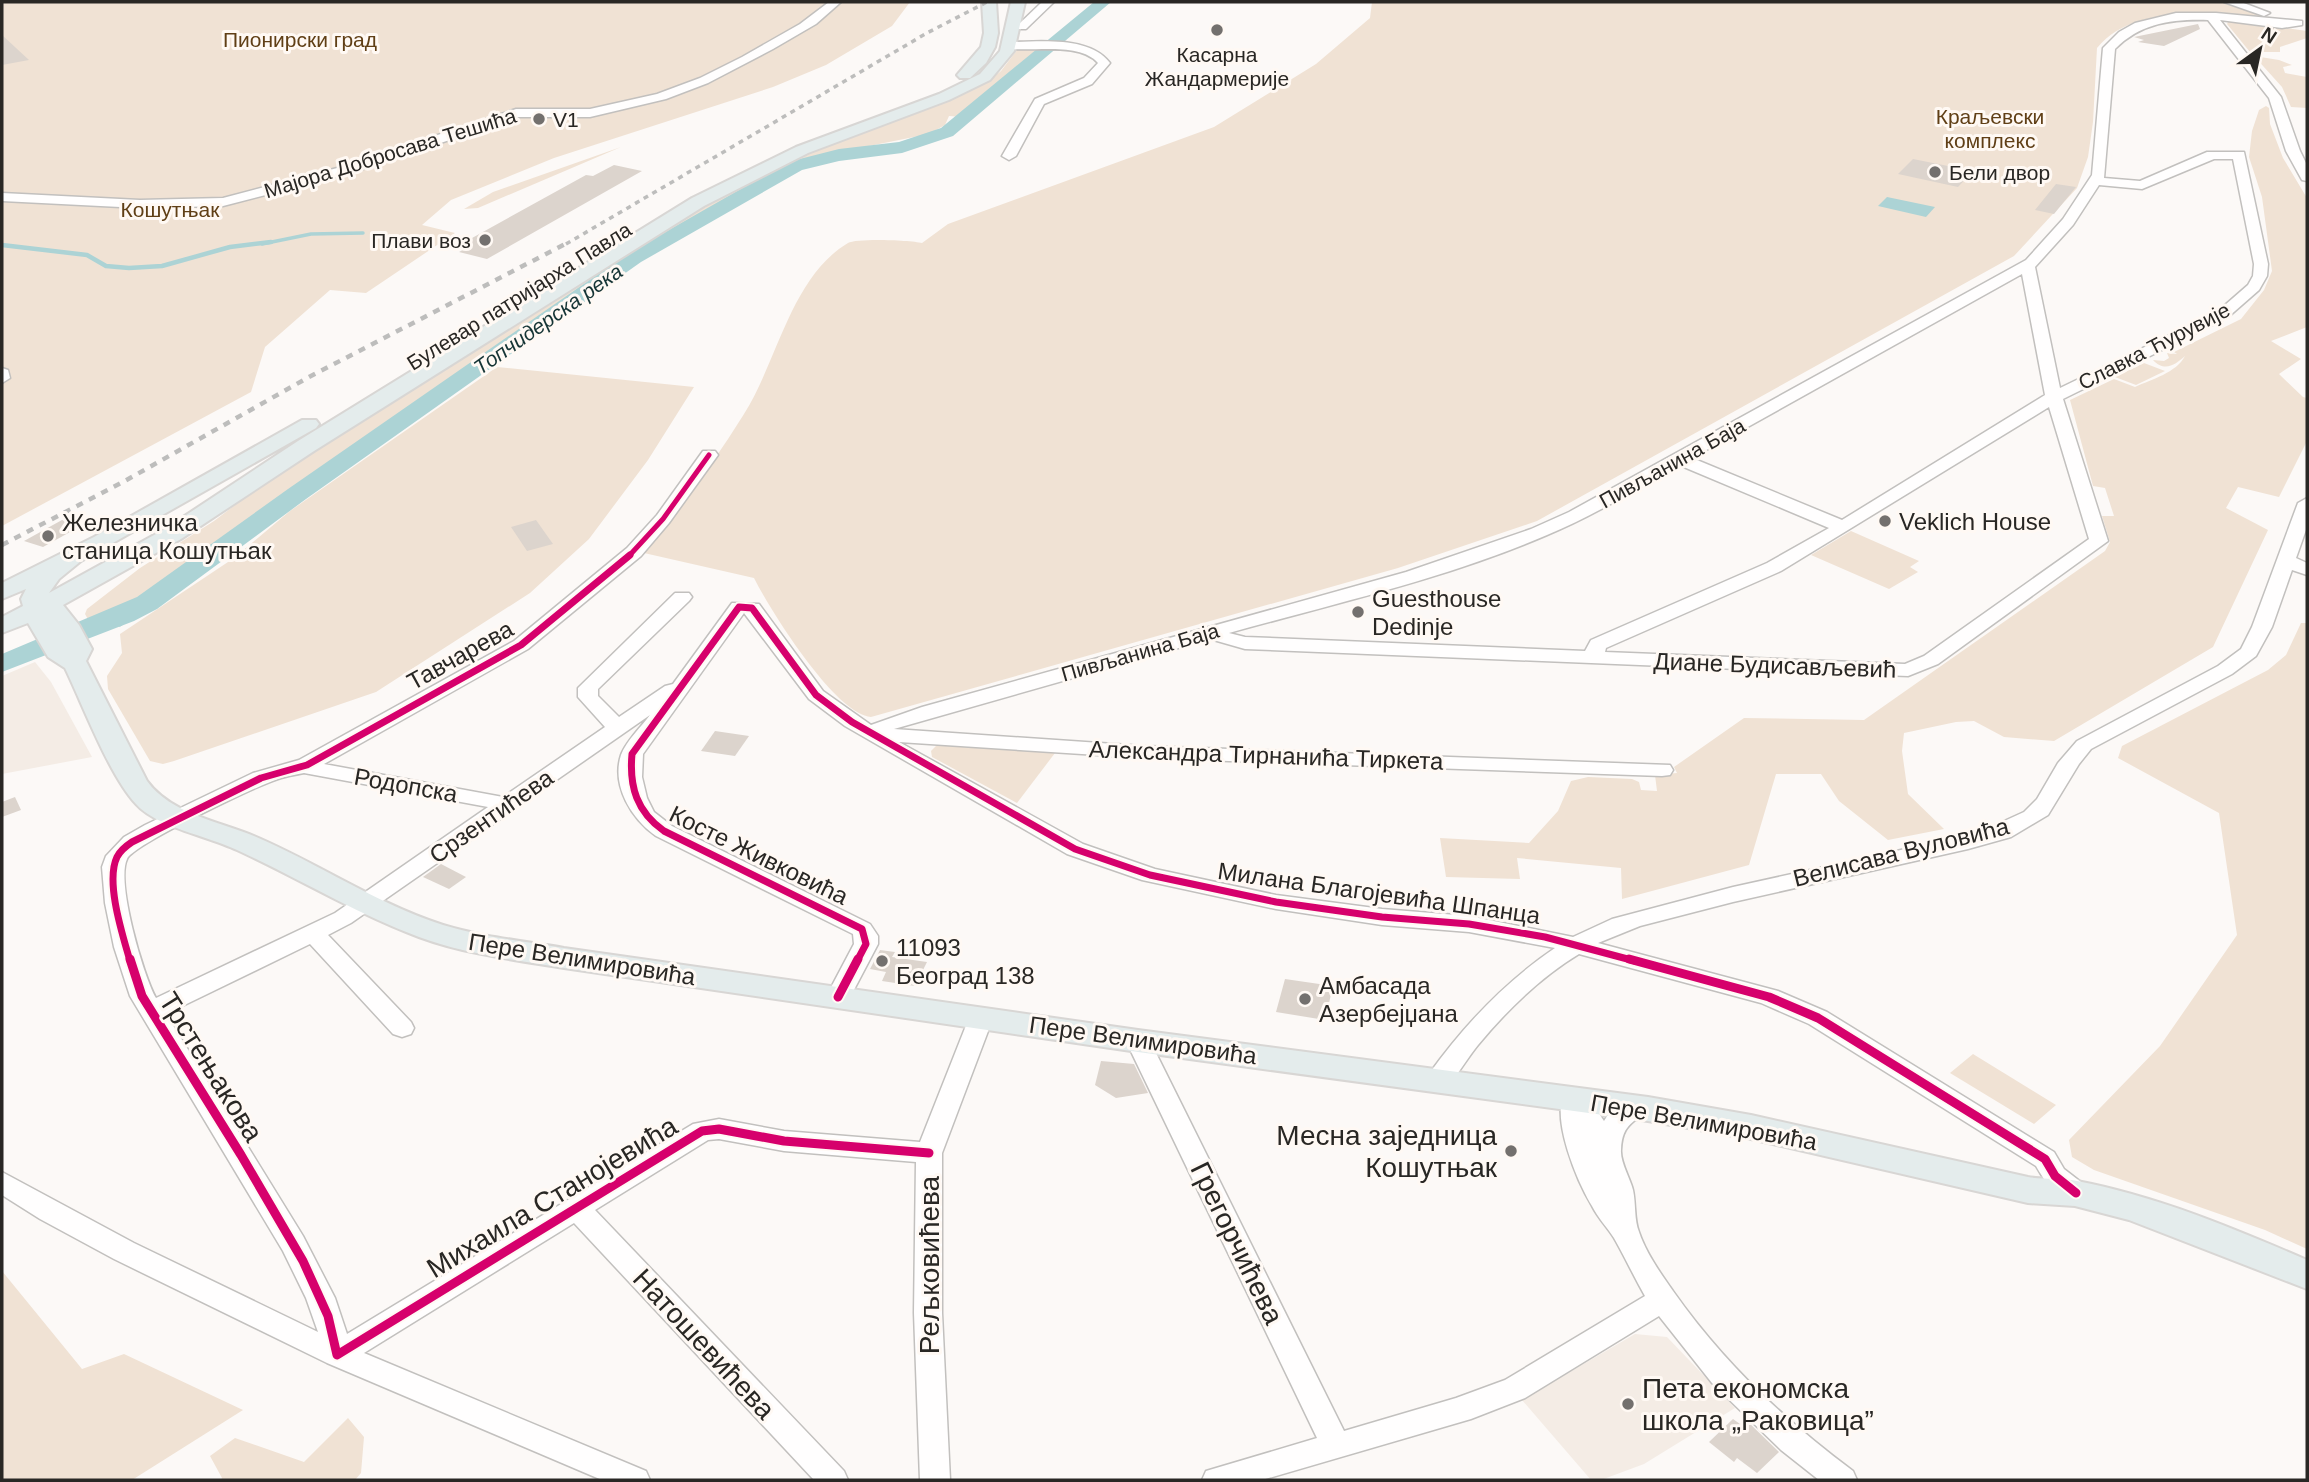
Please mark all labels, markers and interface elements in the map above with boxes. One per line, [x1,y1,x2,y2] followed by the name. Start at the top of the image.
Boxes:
[2225,14,2295,84] north arrow
[1209,22,1225,38] marker: Касарна Жандармерије
[2258,23,2280,48] text: N
[223,28,377,51] park label: Пионирски град
[1145,43,1289,90] place label: Касарна Жандармерије
[261,104,519,202] street label: Мајора Добросава Тешића
[1936,105,2044,152] park label: Краљевски комплекс
[553,108,579,131] place label: V1
[531,111,547,127] marker: V1
[1949,161,2050,184] place label: Бели двор
[1927,164,1943,180] marker: Бели двор
[121,198,220,221] park label: Кошутњак
[403,217,636,375] street label: Булевар патријарха Павла
[371,229,471,252] place label: Плави воз
[477,232,493,248] marker: Плави воз
[469,259,627,379] water label: Топчидерска река
[2074,298,2234,394] street label: Славка Ћурувије
[1595,413,1749,513] street label: Пивљанина Баја
[1899,508,2051,535] place label: Veklich House
[62,509,272,564] place label: Железничка станица Кошутњак
[1877,513,1893,529] marker: Veklich House
[40,528,56,544] marker: Железничка станица Кошутњак
[1372,585,1501,640] place label: Guesthouse Dedinje
[1350,604,1366,620] marker: Guesthouse Dedinje
[402,615,518,695] street label: Тавчарева
[1059,618,1222,686] street label: Пивљанина Баја
[1653,647,1897,683] street label: Диане Будисављевић
[1088,735,1444,775] street label: Александра Тирнанића Тиркета
[352,763,460,807] street label: Родопска
[424,763,559,869] street label: Срзентићева
[665,800,853,910] street label: Косте Живковића
[1790,812,2012,892] street label: Велисава Вуловића
[1216,857,1543,929] street label: Милана Благојевића Шпанца
[467,928,698,990] street label: Пере Велимировића
[896,934,1035,989] place label: 11093 Београд 138
[874,953,890,969] marker: 11093 Београд 138
[1319,972,1458,1027] place label: Амбасада Азербејџана
[153,987,269,1148] street label: Трстењакова
[1297,991,1313,1007] marker: Амбасада Азербејџана
[1028,1011,1259,1069] street label: Пере Велимировића
[1589,1089,1820,1155] street label: Пере Велимировића
[421,1110,683,1284] street label: Михаила Станојевића
[1276,1120,1498,1183] place label: Месна заједница Кошутњак
[1503,1143,1519,1159] marker: Месна заједница Кошутњак
[1184,1157,1290,1329] street label: Грегорчићева
[914,1175,945,1354] street label: Рељковићева
[627,1263,781,1425] street label: Натошевићева
[1642,1373,1874,1436] place label: Пета економска школа „Раковица”
[1620,1396,1636,1412] marker: Пета економска школа „Раковица”

